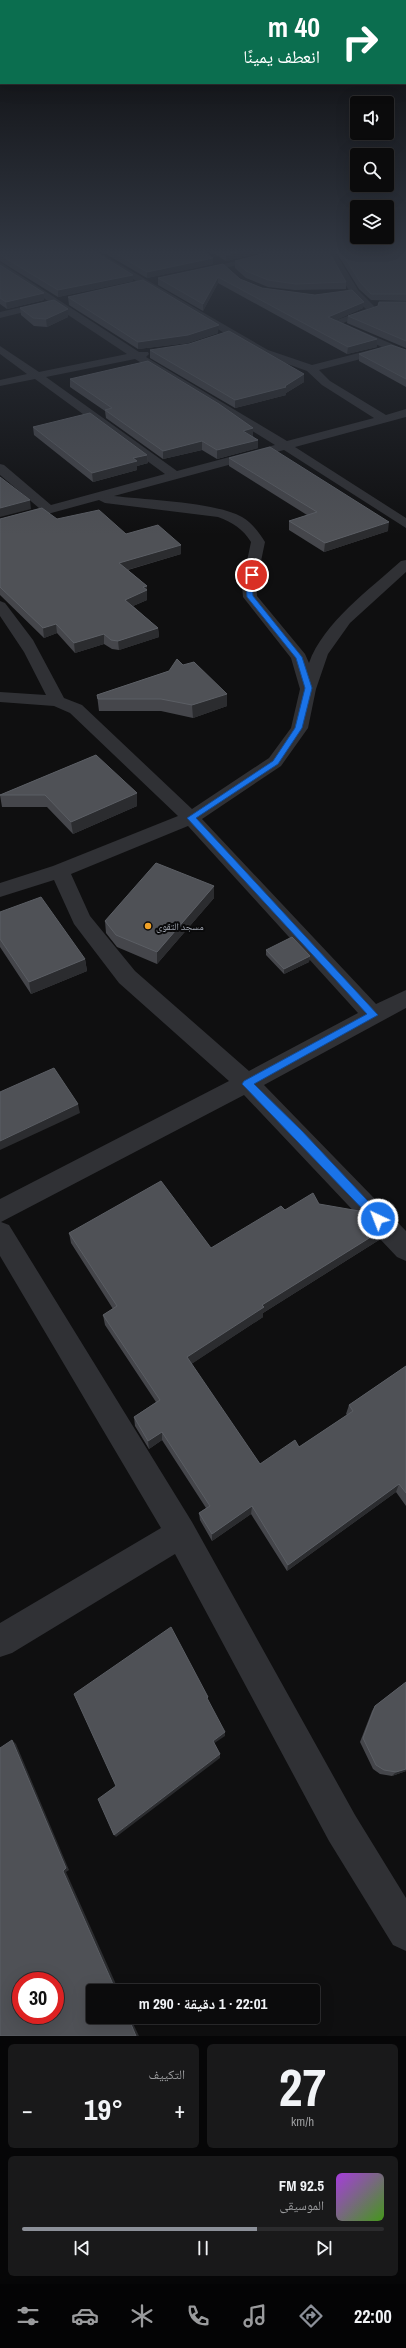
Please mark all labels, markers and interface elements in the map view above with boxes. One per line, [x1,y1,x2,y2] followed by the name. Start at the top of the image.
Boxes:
[268,8,320,46] text: 40 m
[334,16,386,68] icon: right
[243,44,320,69] text: انعطف يمينًا
[350,96,394,244] map controls
[350,96,394,140] button: sound
[350,148,394,192] button: search
[350,200,394,244] button: layers
[235,558,269,592] pin
[241,564,263,586] icon: arrive
[156,920,204,933] place label: مسجد التقوى
[143,921,153,931] marker: مسجد التقوى
[357,1198,399,1240] position arrow
[12,1972,64,2024] speed limit sign: 30
[139,1993,267,2014] text: 22:01 · 1 دقيقة · 290 m
[279,2052,326,2122] text: 27
[149,2066,185,2083] text: التكييف
[84,2089,123,2129] text: 19°
[22,2095,33,2125] text: −
[174,2095,185,2125] text: +
[291,2113,314,2130] text: km/h
[279,2175,324,2196] text: 92.5 FM
[280,2197,324,2214] text: الموسيقى
[71,2237,93,2259] icon: previous
[192,2237,214,2259] icon: pause
[313,2237,335,2259] icon: next
[14,2302,42,2330] icon: filters
[71,2302,99,2330] icon: car
[128,2302,156,2330] icon: climate
[184,2302,212,2330] icon: phone
[241,2302,269,2330] icon: music
[297,2302,325,2330] icon: directions
[354,2304,392,2329] text: 22:00

